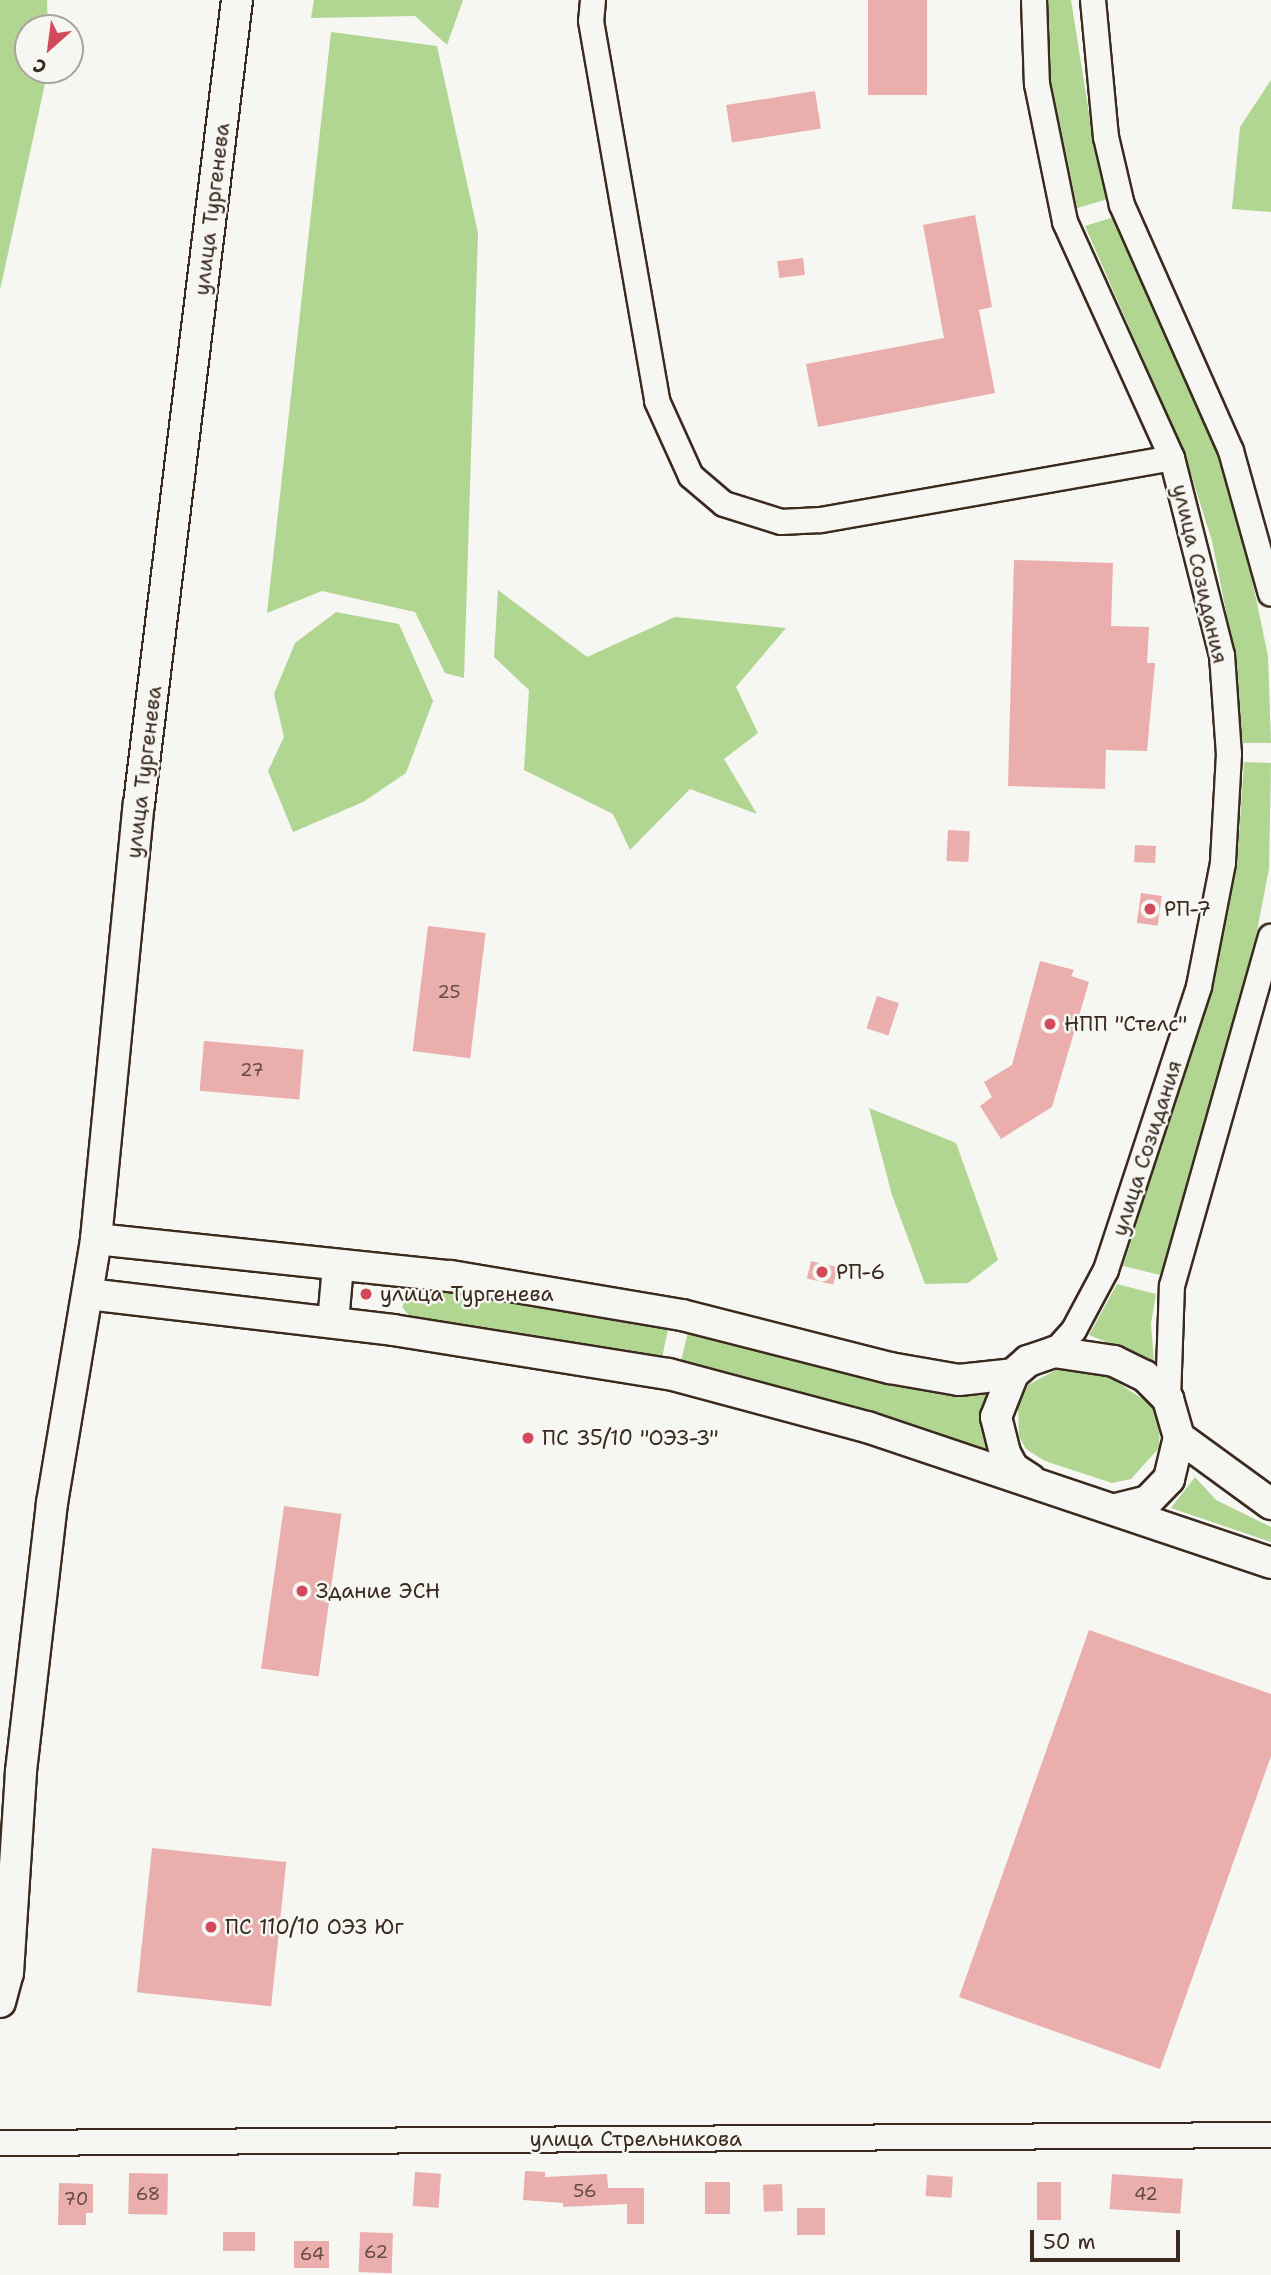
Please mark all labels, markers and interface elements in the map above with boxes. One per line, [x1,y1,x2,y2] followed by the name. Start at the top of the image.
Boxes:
[14,14,84,84] north arrow
[29,52,51,80] text: С
[189,121,235,297] street label: улица Тургенева
[1167,482,1233,666] street label: улица Созидания
[121,684,167,860] street label: улица Тургенева
[1164,896,1211,922] place label: РП-7
[1142,901,1158,917] marker: РП-7
[437,981,461,1003] house number: 25
[1064,1011,1187,1037] place label: НПП "Стелс"
[1042,1016,1058,1032] marker: НПП "Стелс"
[1107,1057,1187,1239] street label: улица Созидания
[240,1059,264,1081] house number: 27
[836,1259,885,1285] place label: РП-6
[814,1264,830,1280] marker: РП-6
[380,1281,554,1307] place label: улица Тургенева
[358,1286,374,1302] marker: улица Тургенева
[542,1425,719,1451] place label: ПС 35/10 "ОЭЗ-3"
[520,1430,536,1446] marker: ПС 35/10 "ОЭЗ-3"
[316,1578,440,1604] place label: Здание ЭСН
[294,1583,310,1599] marker: Здание ЭСН
[225,1914,404,1940] place label: ПС 110/10 ОЭЗ Юг
[203,1919,219,1935] marker: ПС 110/10 ОЭЗ Юг
[530,2126,742,2152] street label: улица Стрельникова
[573,2180,597,2202] house number: 56
[136,2183,160,2205] house number: 68
[1134,2183,1158,2205] house number: 42
[64,2188,88,2210] house number: 70
[1033,2216,1184,2260] scale bar
[1043,2228,1096,2256] text: 50 m
[364,2241,388,2263] house number: 62
[300,2243,324,2265] house number: 64

